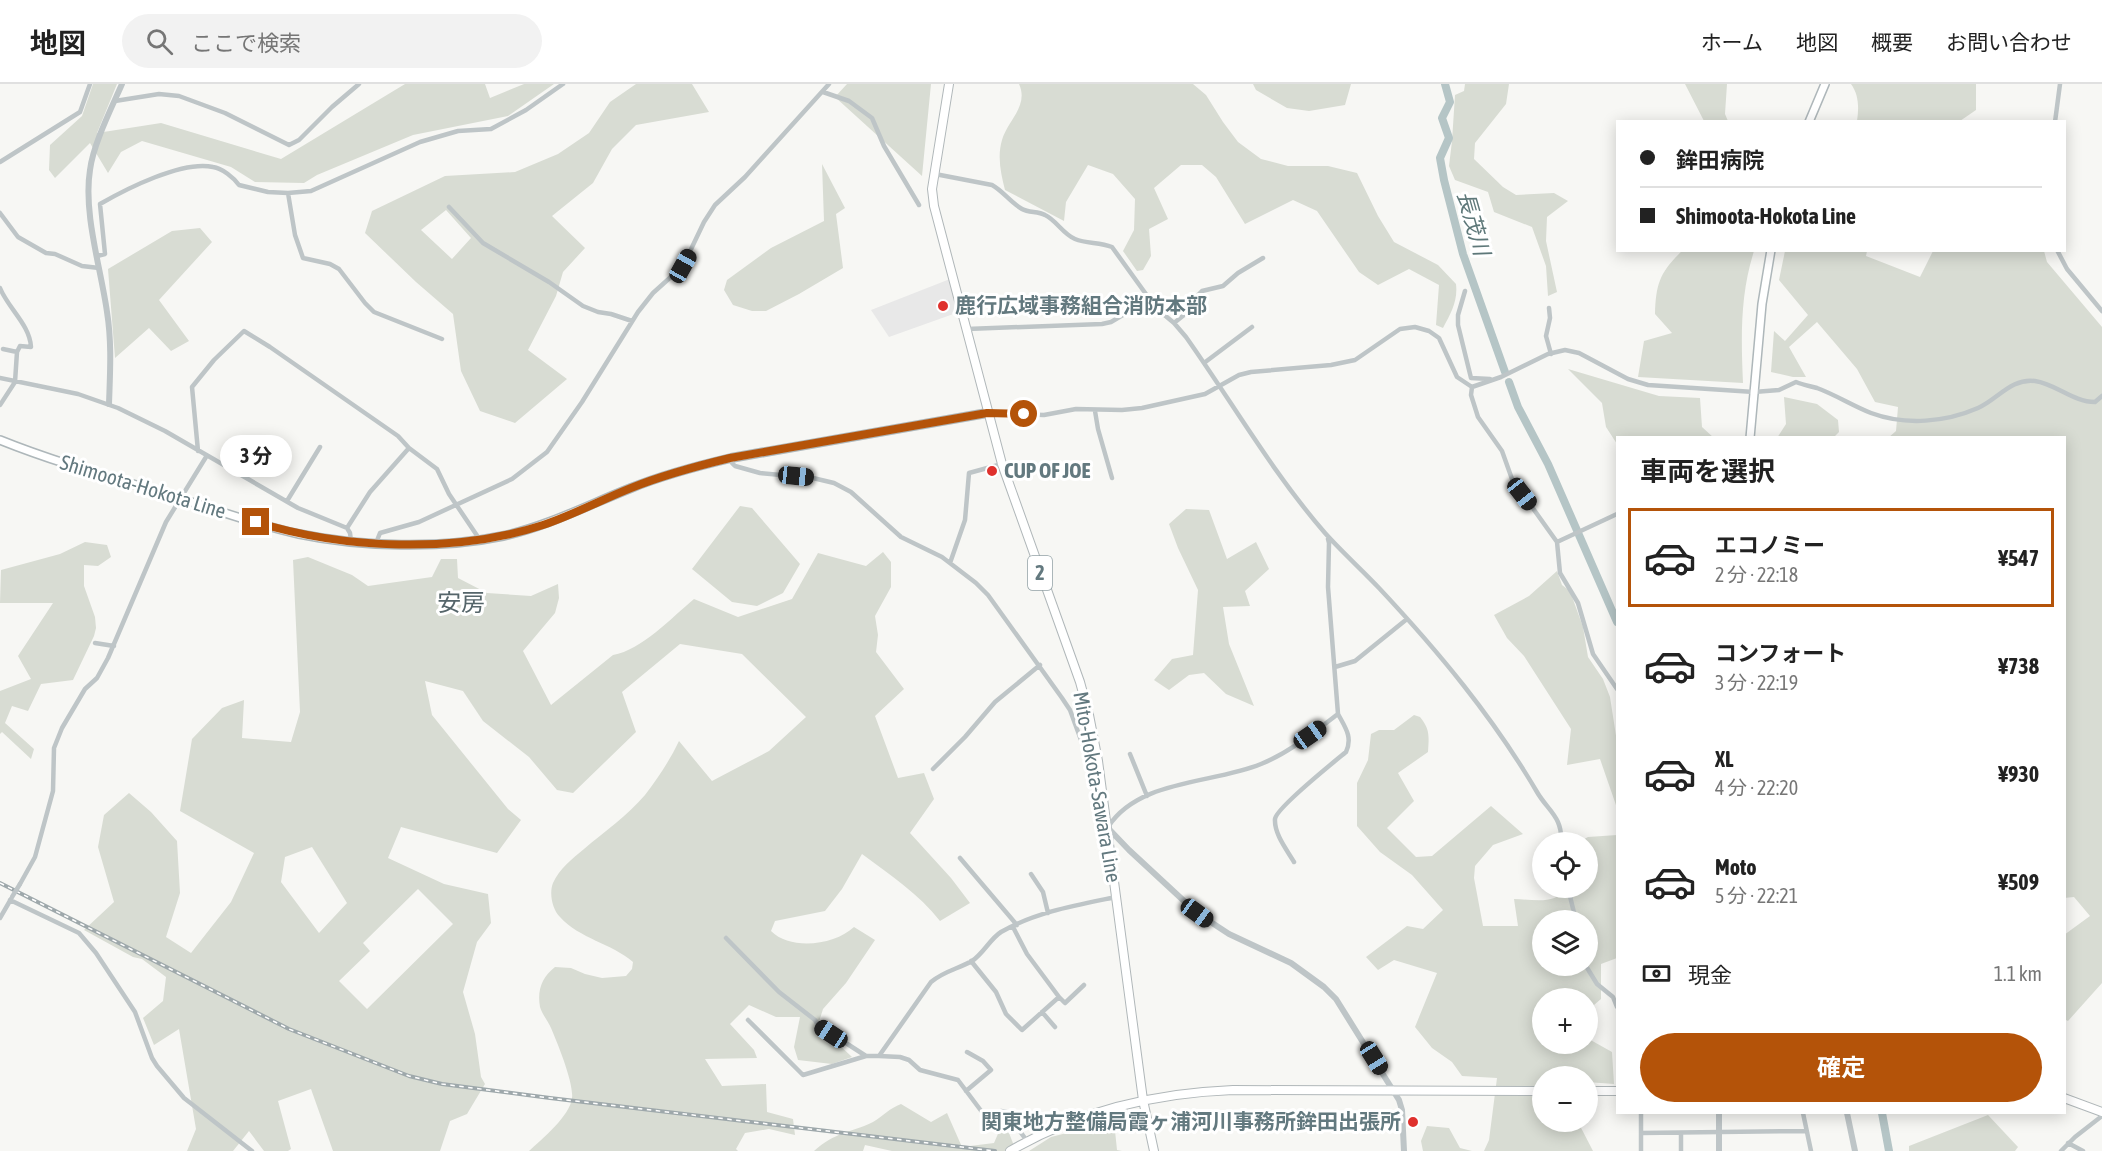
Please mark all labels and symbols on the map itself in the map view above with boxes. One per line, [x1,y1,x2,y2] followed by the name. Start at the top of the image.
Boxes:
[1452,188,1496,260] water label: 長茂川
[666,246,700,286] car
[955,293,1207,317] place label: 鹿行広域事務組合消防本部
[936,299,950,313] marker: 鹿行広域事務組合消防本部
[1010,400,1037,427] route start
[220,435,292,477] callout: 3 分
[58,449,229,523] street label: Shimoota-Hokota Line
[1004,458,1091,482] place label: CUP OF JOE
[985,464,999,478] marker: CUP OF JOE
[777,465,815,487] car
[1504,474,1540,514] car
[242,508,269,535] route end
[1028,556,1052,590] road number: 2
[437,589,485,616] district label: 安房
[1069,689,1127,884] street label: Mito-Hokota-Sawara Line
[1290,717,1330,753] car
[1177,895,1217,931] car
[811,1017,851,1051] car
[1357,1038,1391,1078] car
[981,1109,1401,1133] place label: 関東地方整備局霞ヶ浦河川事務所鉾田出張所
[1406,1115,1420,1129] marker: 関東地方整備局霞ヶ浦河川事務所鉾田出張所

